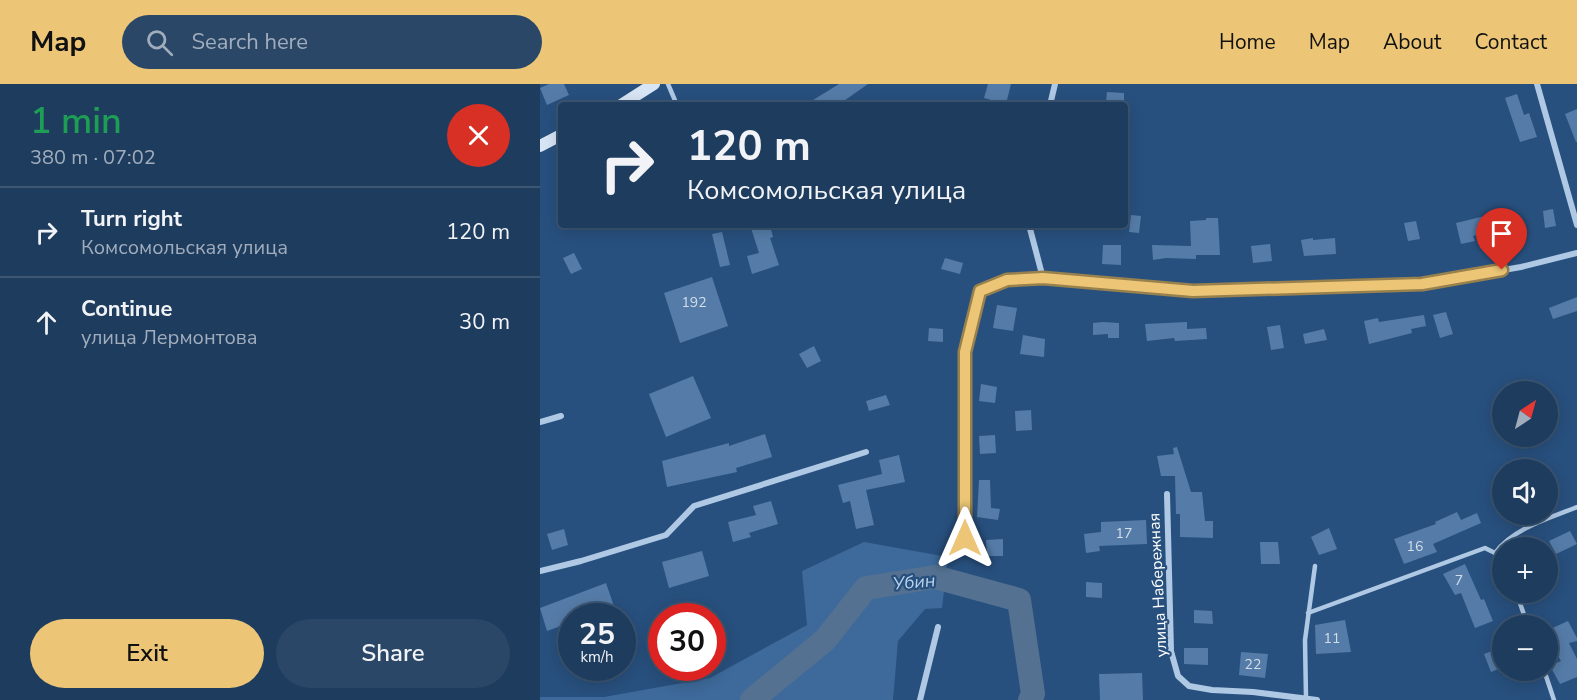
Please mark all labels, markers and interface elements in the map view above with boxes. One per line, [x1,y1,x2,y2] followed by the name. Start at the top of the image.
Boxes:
[122,15,542,69] search box
[30,23,86,61] text: Map
[143,26,176,59] icon: search
[191,27,308,57] text: Search here
[1219,28,1276,56] text: Home
[1309,28,1350,56] text: Map
[1383,28,1441,56] text: About
[1474,28,1547,56] text: Contact
[30,97,122,146] text: 1 min
[447,104,510,167] button: close
[687,118,811,175] text: 120 m
[588,126,666,204] icon: right
[30,144,156,171] text: 380 m · 07:02
[687,172,966,209] text: Комсомольская улица
[81,204,182,234] text: Turn right
[1476,208,1527,270] pin
[30,216,63,249] icon: right
[446,217,510,247] text: 120 m
[1485,217,1518,250] icon: arrive
[81,234,288,261] text: Комсомольская улица
[681,293,707,312] house number: 192
[81,294,172,324] text: Continue
[30,306,63,339] icon: ahead
[459,307,510,337] text: 30 m
[81,324,258,351] text: улица Лермонтова
[1492,381,1558,447] north arrow
[1492,381,1558,681] map controls
[1492,459,1558,525] button: sound
[933,506,997,570] position arrow
[1143,512,1173,658] street label: улица Набережная
[1116,524,1132,543] house number: 17
[1407,537,1423,556] house number: 16
[1492,537,1558,603] button: +
[892,568,936,596] water label: Убин
[1455,571,1463,590] house number: 7
[648,603,726,681] speed limit sign: 30
[579,614,615,655] text: 25
[1492,615,1558,681] button: −
[30,619,264,688] button: Exit
[276,619,510,688] button: Share
[1324,629,1340,648] house number: 11
[580,647,614,667] text: km/h
[1245,655,1261,674] house number: 22

